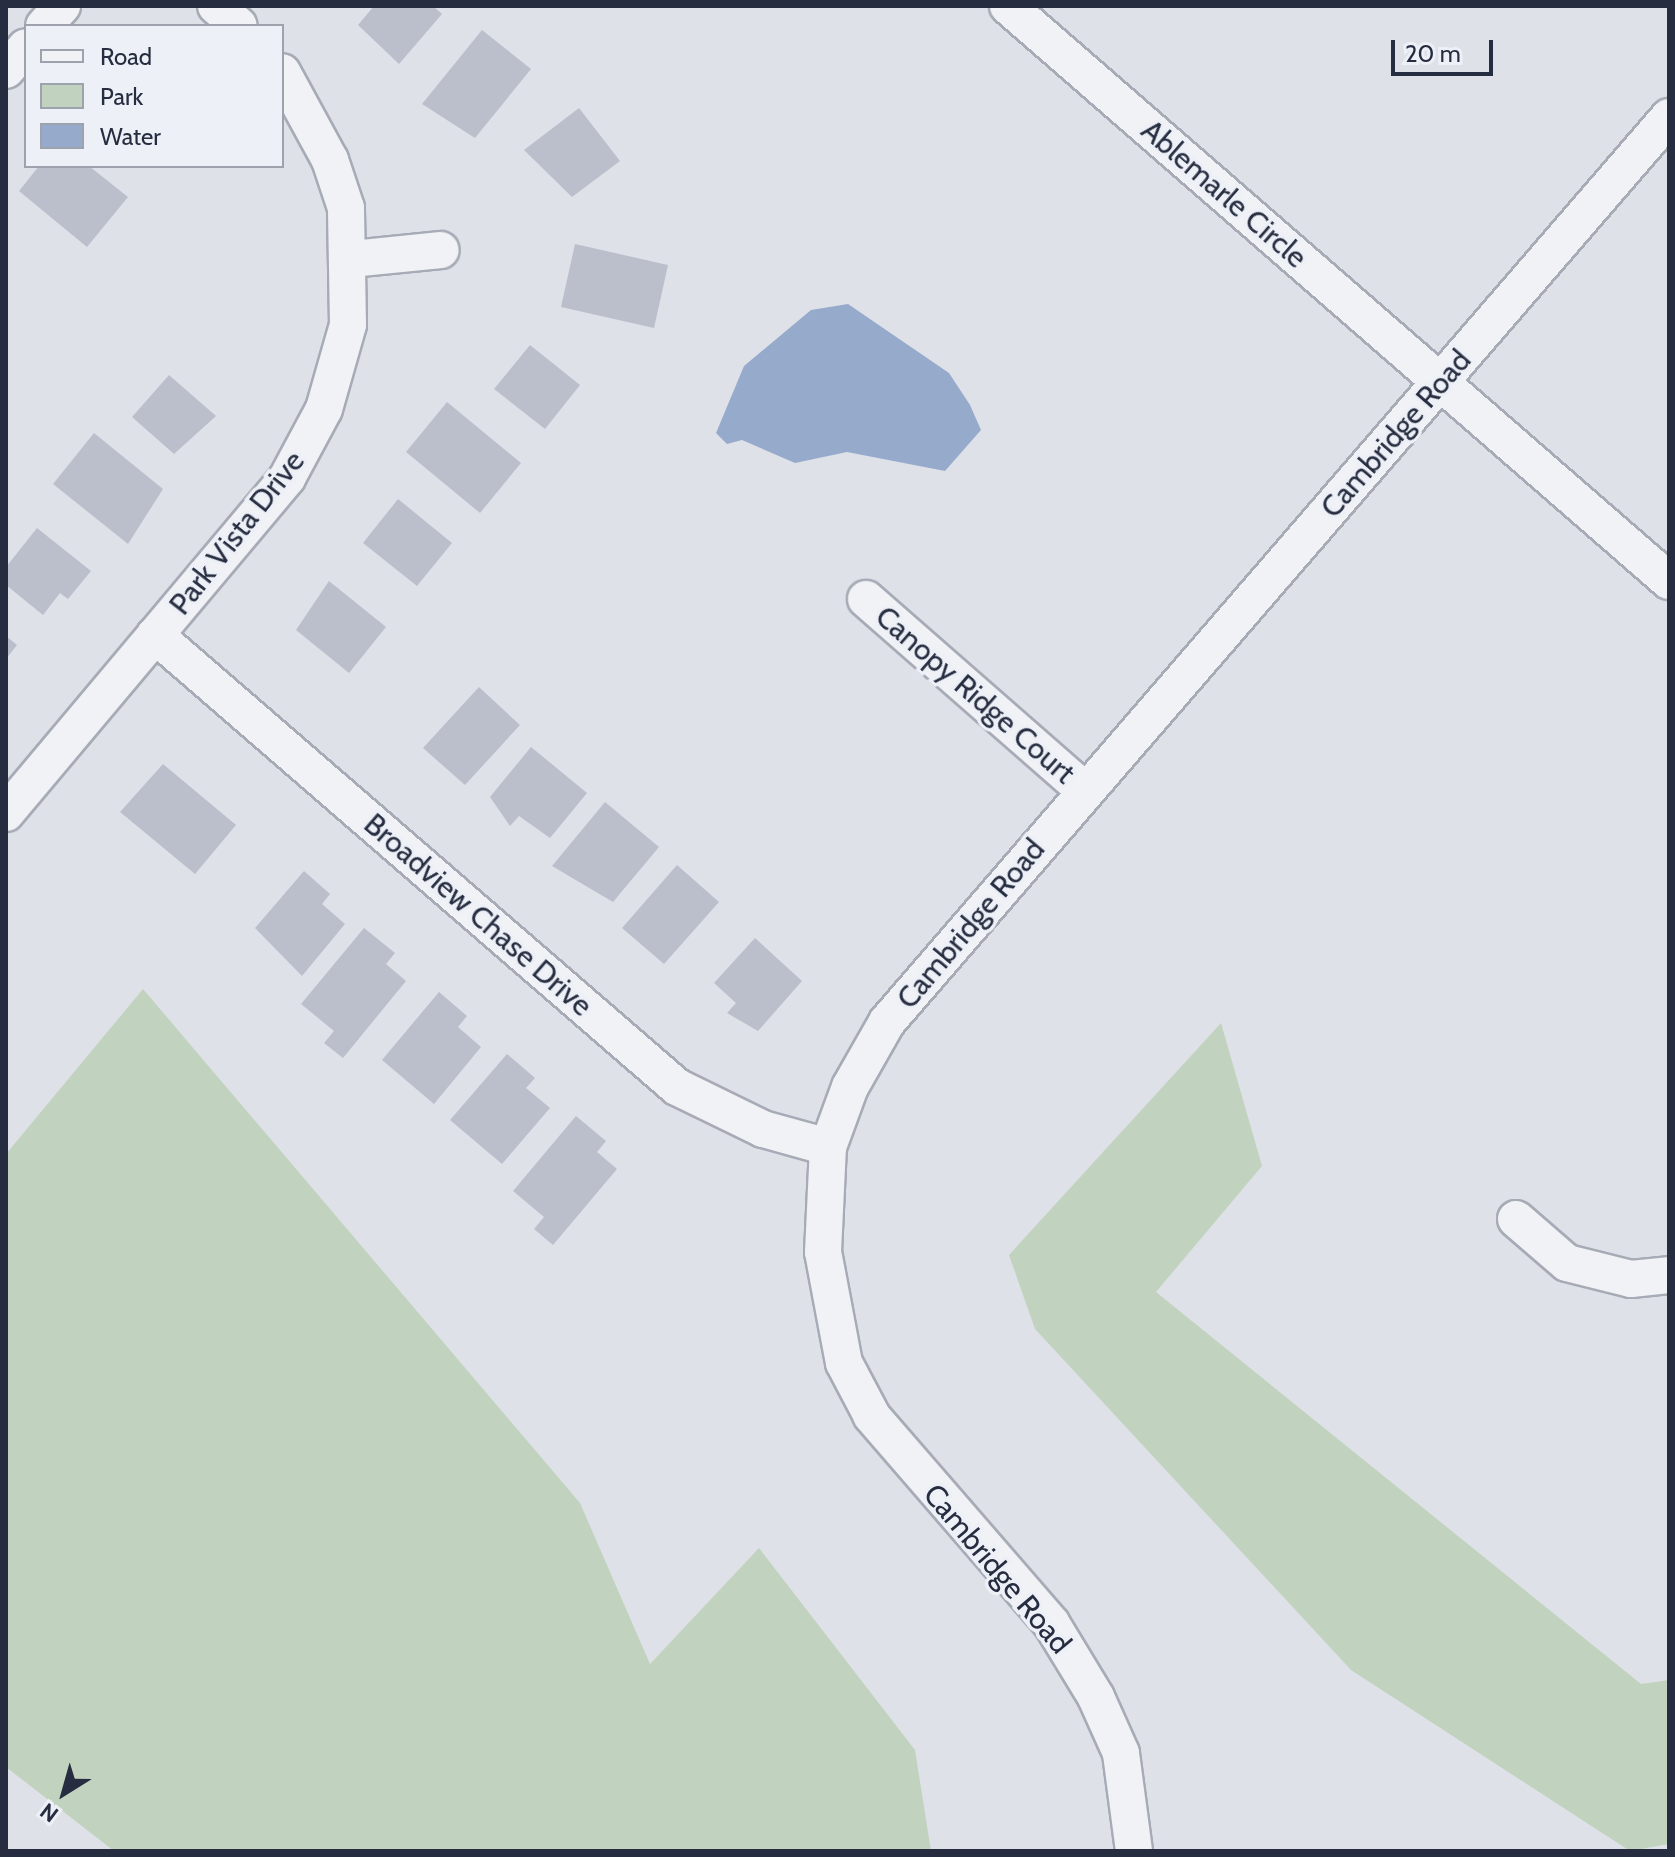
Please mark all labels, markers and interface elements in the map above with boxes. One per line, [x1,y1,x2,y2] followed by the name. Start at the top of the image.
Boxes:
[24,24,284,168] legend
[1395,24,1497,74] scale bar
[1405,39,1461,68] text: 20 m
[100,42,152,71] text: Road
[100,82,143,111] text: Park
[1134,112,1314,276] street label: Ablemarle Circle
[100,122,161,151] text: Water
[1313,343,1479,525] street label: Cambridge Road
[162,444,312,622] street label: Park Vista Drive
[868,599,1082,791] street label: Canopy Ridge Court
[357,806,599,1024] street label: Broadview Chase Drive
[890,832,1052,1016] street label: Cambridge Road
[916,1477,1078,1661] street label: Cambridge Road
[24,1753,104,1833] north arrow
[35,1797,64,1828] text: N

